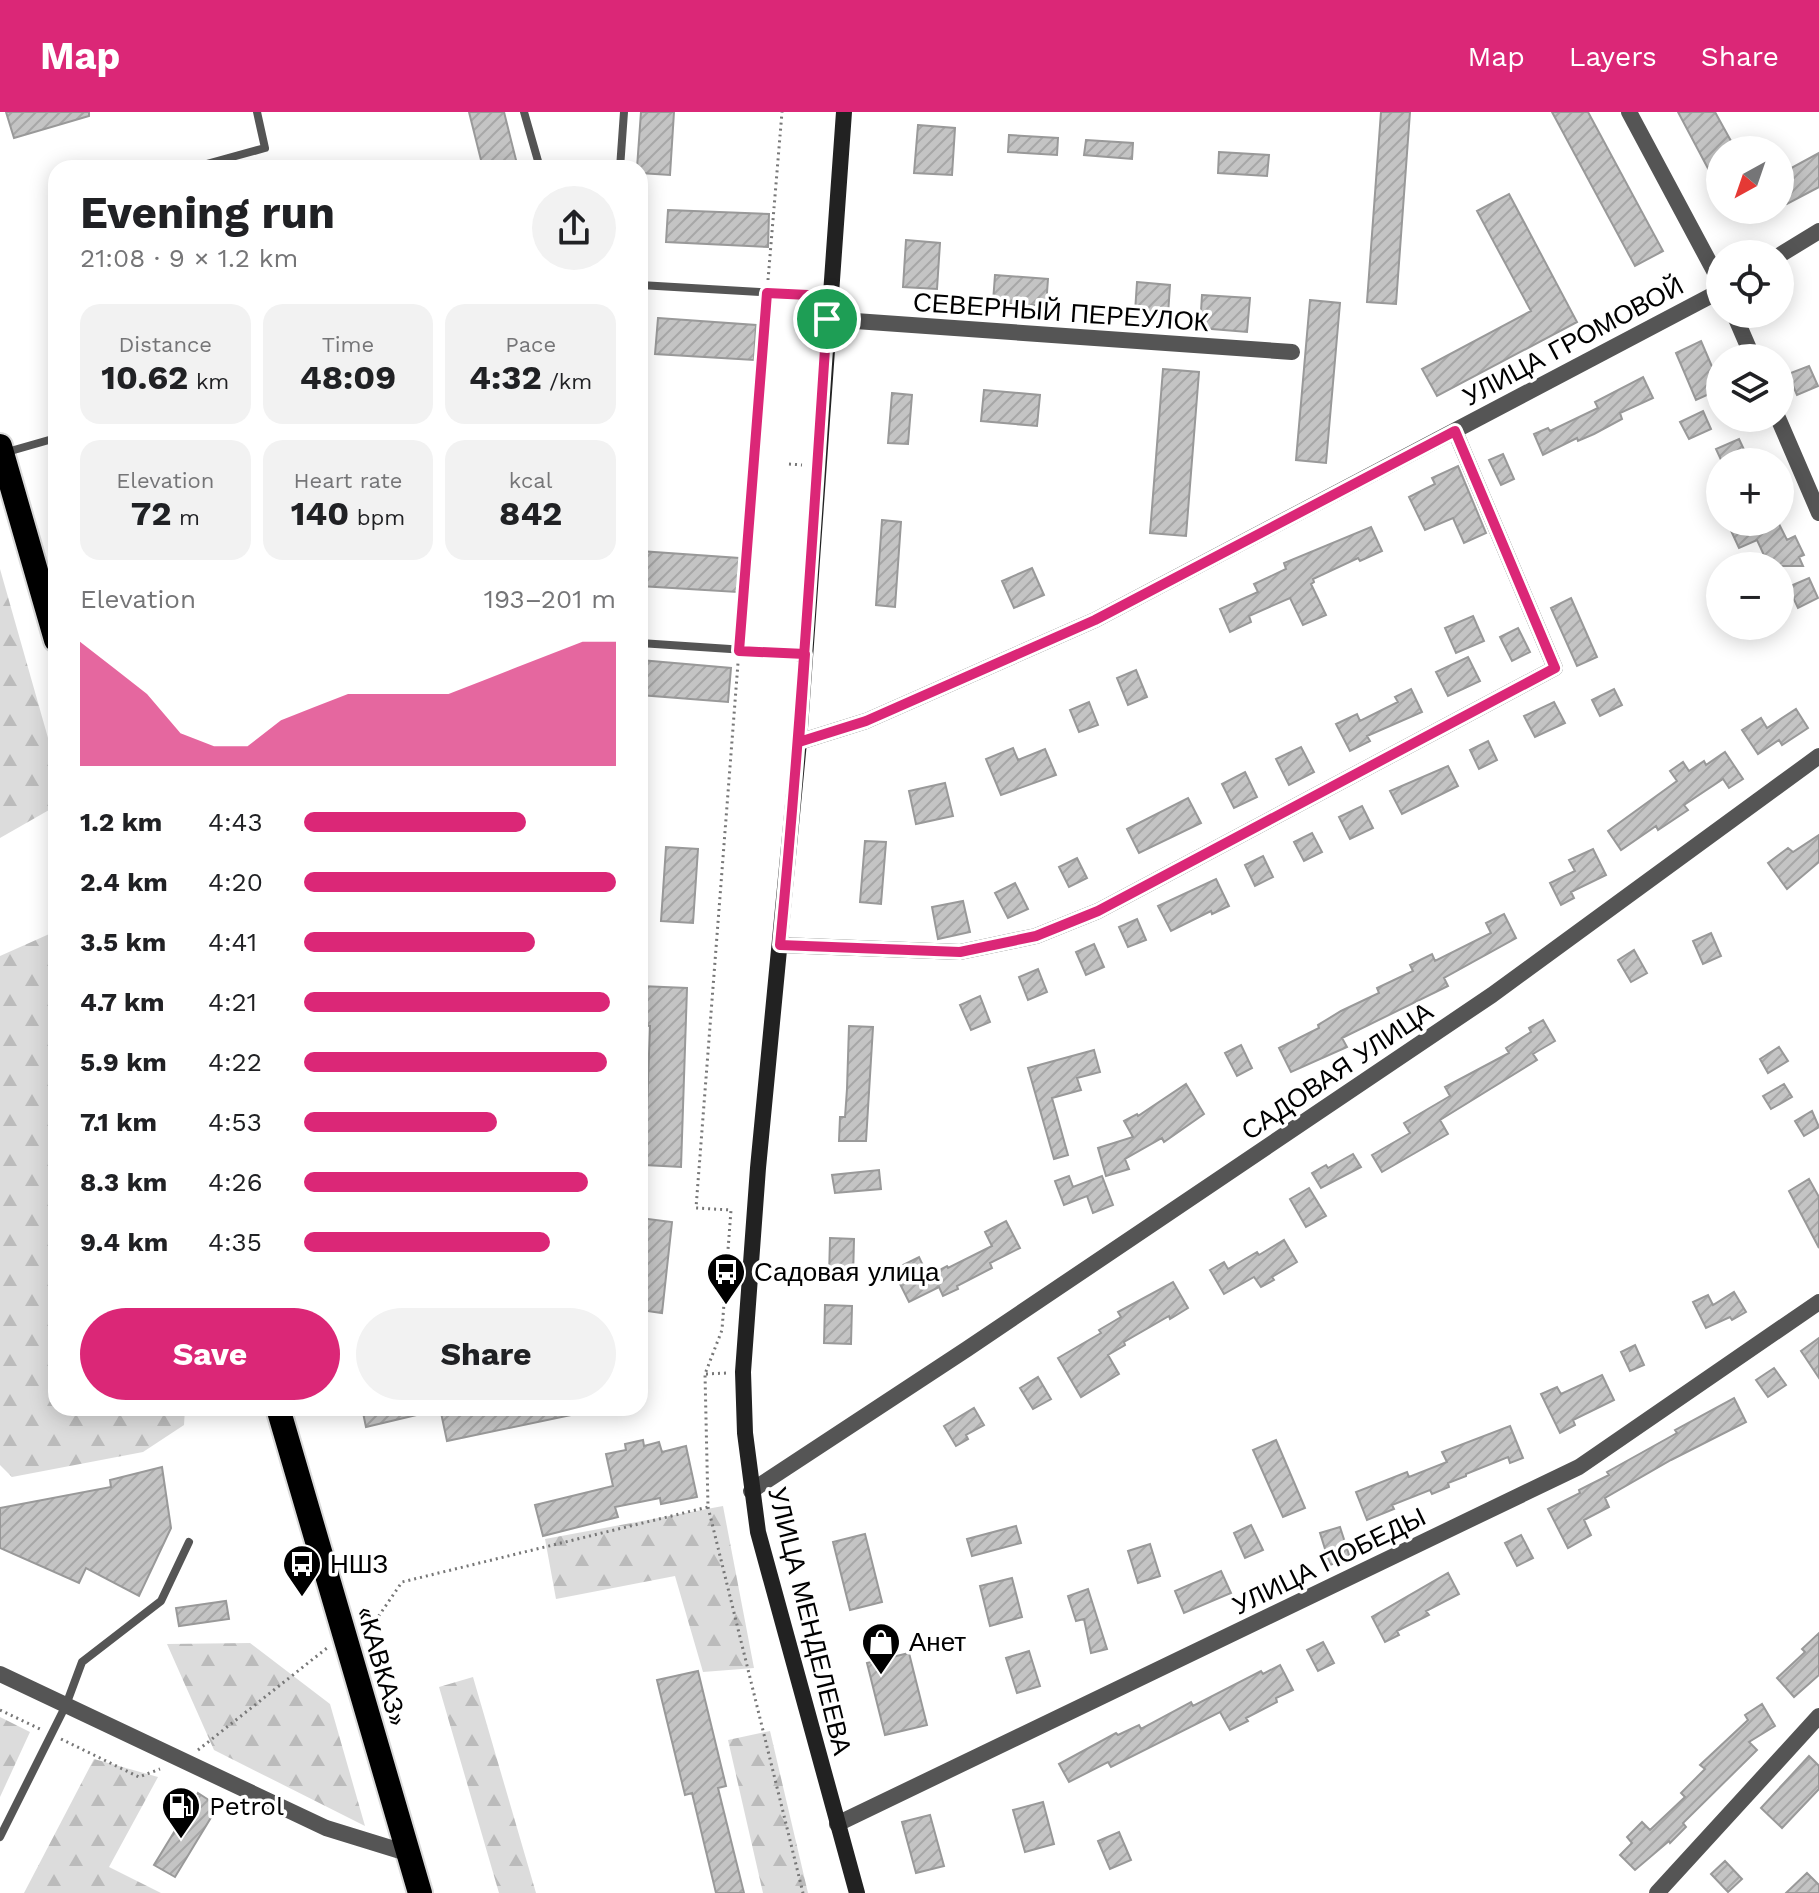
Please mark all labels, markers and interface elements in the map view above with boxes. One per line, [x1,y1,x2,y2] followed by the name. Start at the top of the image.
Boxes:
[40,34,120,78] text: Map
[1468,40,1525,73] text: Map
[1569,40,1657,73] text: Layers
[1701,40,1779,73] text: Share
[1706,136,1794,224] north arrow
[1706,136,1794,640] map controls
[532,186,616,270] button: share
[80,187,335,239] text: Evening run
[1706,240,1794,328] button: locate
[80,243,298,273] text: 21:08 · 9 × 1.2 km
[1458,270,1688,412] street label: УЛИЦА ГРОМОВОЙ
[793,285,861,353] pin
[912,287,1210,337] street label: СЕВЕРНЫЙ ПЕРЕУЛОК
[805,297,849,341] icon: arrive
[119,332,212,357] text: Distance
[322,332,374,357] text: Time
[505,332,556,357] text: Pace
[1706,344,1794,432] button: layers
[101,357,188,397] text: 10.62
[300,357,396,397] text: 48:09
[469,357,542,397] text: 4:32
[188,369,229,394] text: km
[542,369,592,394] text: /km
[1706,448,1794,536] button: +
[116,468,214,493] text: Elevation
[294,468,402,493] text: Heart rate
[509,468,552,493] text: kcal
[131,493,172,533] text: 72
[291,493,349,533] text: 140
[499,493,562,533] text: 842
[172,505,200,530] text: m
[349,505,405,530] text: bpm
[1706,552,1794,640] button: −
[80,584,196,614] text: Elevation
[484,584,616,614] text: 193–201 m
[80,807,162,837] text: 1.2 km
[208,807,263,837] text: 4:43
[80,867,168,897] text: 2.4 km
[208,867,263,897] text: 4:20
[80,927,166,957] text: 3.5 km
[208,927,257,957] text: 4:41
[80,987,165,1017] text: 4.7 km
[208,987,257,1017] text: 4:21
[1236,996,1439,1146] street label: САДОВАЯ УЛИЦА
[80,1047,167,1077] text: 5.9 km
[208,1047,262,1077] text: 4:22
[80,1107,157,1137] text: 7.1 km
[208,1107,262,1137] text: 4:53
[80,1167,167,1197] text: 8.3 km
[208,1167,263,1197] text: 4:26
[80,1227,168,1257] text: 9.4 km
[208,1227,262,1257] text: 4:35
[705,1251,747,1306] bus stop icon: Садовая улица
[754,1257,940,1287] place label: Садовая улица
[80,1308,340,1400] button: Save
[356,1308,616,1400] button: Share
[762,1484,858,1759] street label: УЛИЦА МЕНДЕЛЕЕВА
[1228,1501,1430,1621] street label: УЛИЦА ПОБЕДЫ
[281,1543,323,1598] bus stop icon: НШЗ
[330,1549,388,1579] place label: НШЗ
[351,1603,413,1729] street label: «КАВКАЗ»
[860,1621,902,1676] shop icon: Анет
[909,1627,966,1657] place label: Анет
[160,1785,202,1840] fuel station icon: Petrol
[209,1791,284,1821] place label: Petrol

